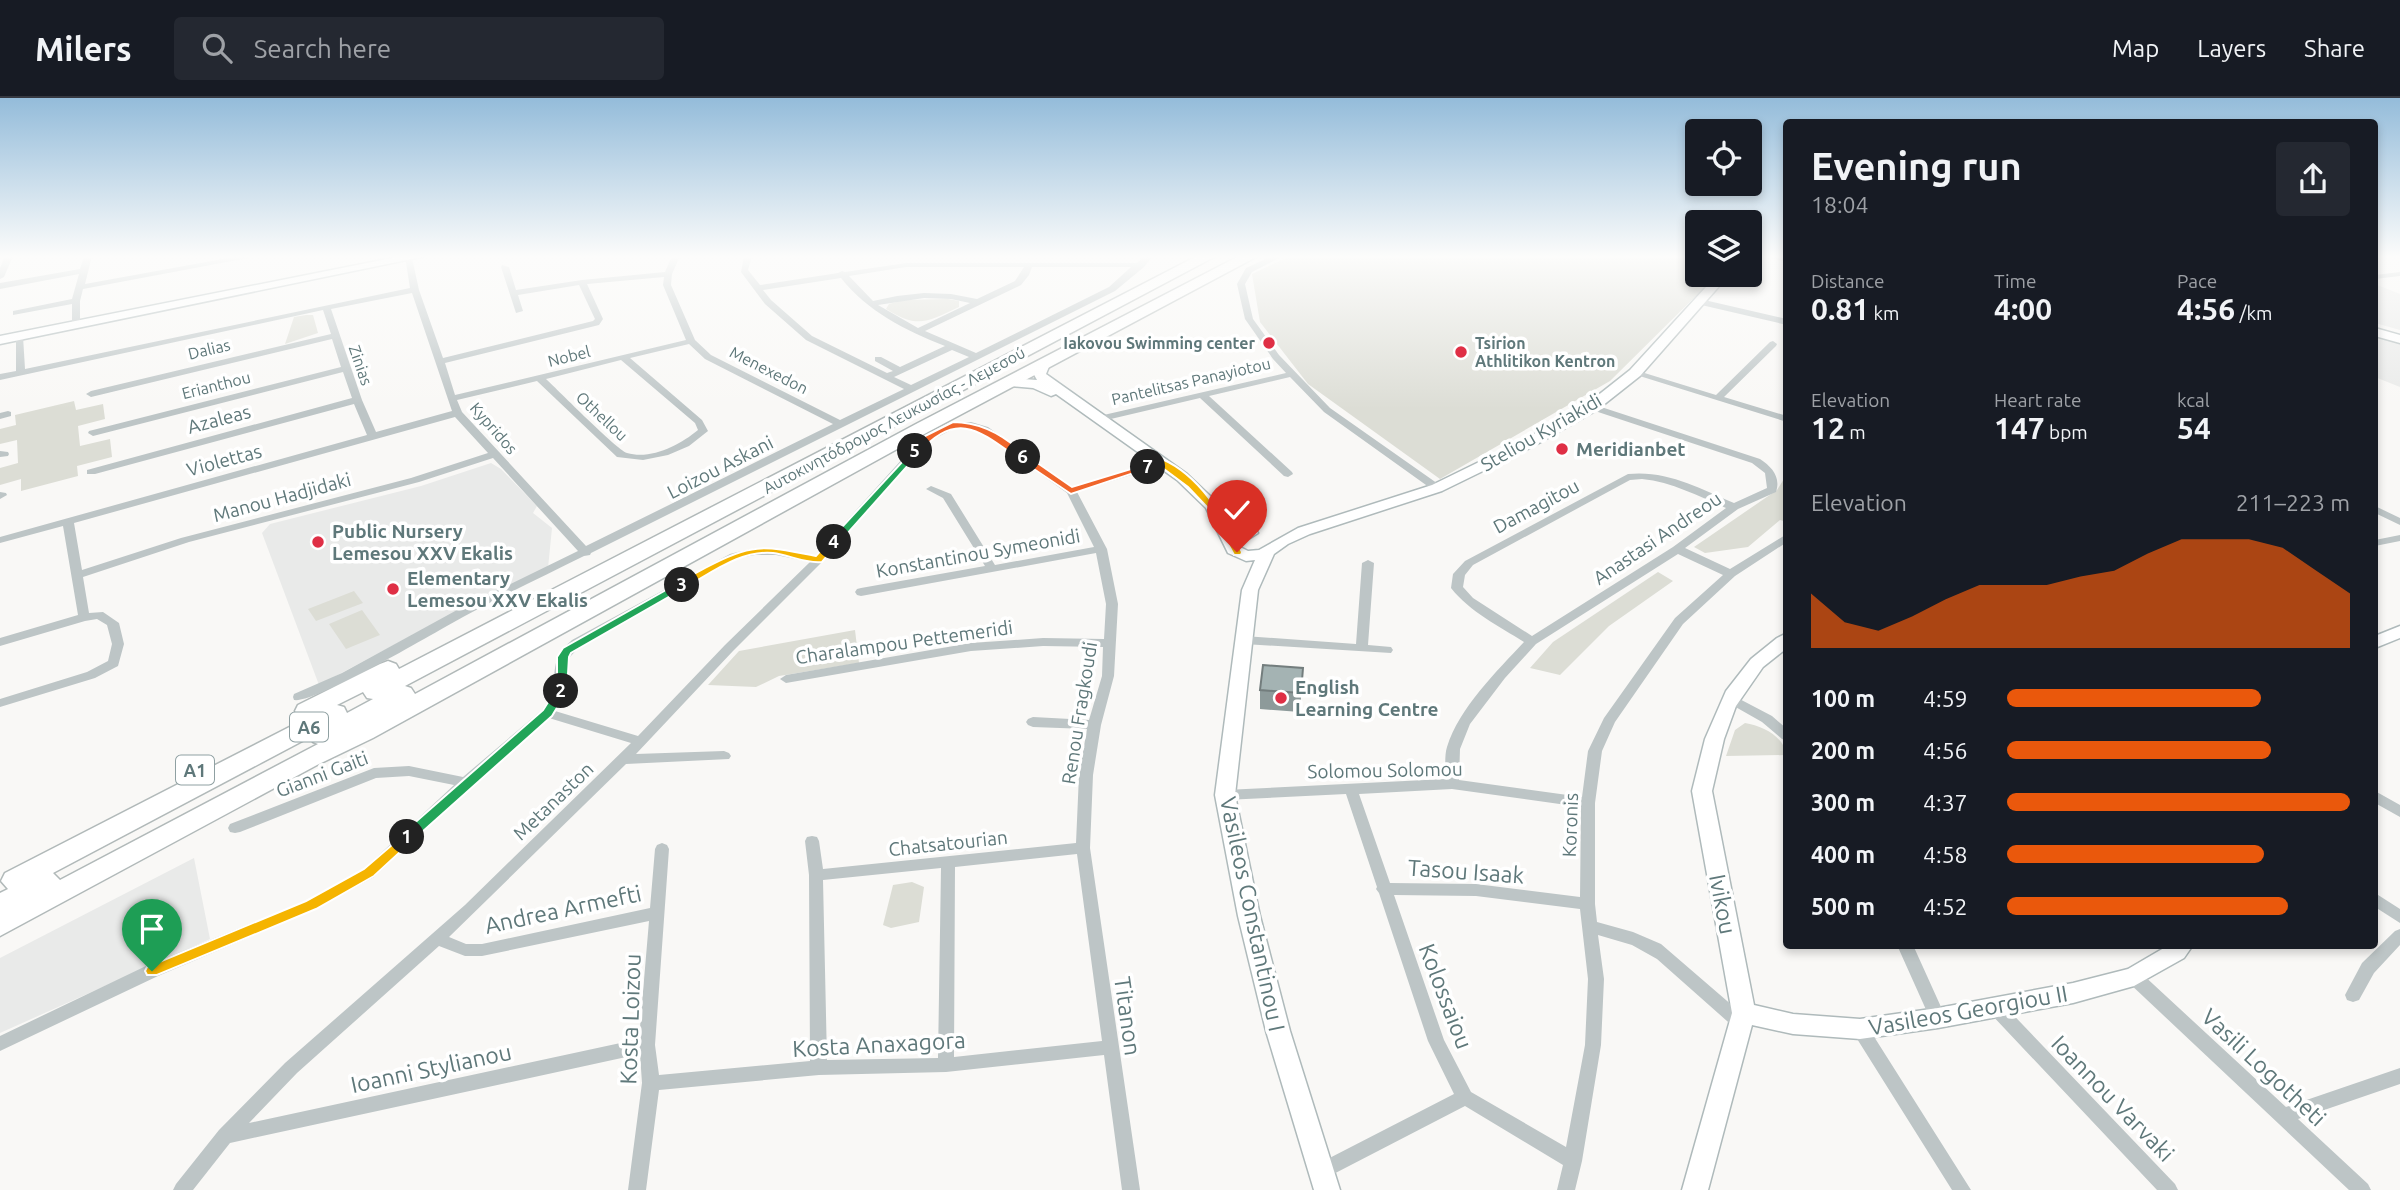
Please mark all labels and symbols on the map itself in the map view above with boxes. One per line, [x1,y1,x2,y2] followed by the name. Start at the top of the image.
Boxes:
[1063,334,1255,352] place label: Iakovou Swimming center
[1475,334,1615,370] place label: Tsirion Athlitikon Kentron
[186,335,232,363] street label: Dalias
[1261,335,1277,351] marker: Iakovou Swimming center
[546,342,592,370] street label: Nobel
[346,343,376,388] street label: Zinias
[727,343,811,397] street label: Menexedon
[760,343,1029,498] street label: Αυτοκινητόδρομος Λευκωσίας - Λεμεσού
[1453,344,1469,360] marker: Tsirion Athlitikon Kentron
[1110,354,1272,408] street label: Pantelitsas Panayiotou
[180,368,252,402] street label: Erianthou
[573,388,631,444] street label: Othellou
[1477,388,1605,476] street label: Steliou Kyriakidi
[467,399,521,457] street label: Kypridos
[185,400,253,438] street label: Azaleas
[663,431,777,503] street label: Loizou Askani
[898,434,932,468] pin: 5
[1576,438,1686,460] place label: Meridianbet
[184,439,264,481] street label: Violettas
[1006,440,1040,474] pin: 6
[1554,441,1570,457] marker: Meridianbet
[1130,450,1166,484] pin: 7
[211,468,353,526] street label: Manou Hadjidaki
[1489,474,1583,538] street label: Damagitou
[1207,480,1267,552] pin
[1589,487,1725,589] street label: Anastasi Andreou
[332,520,513,564] place label: Public Nursery Lemesou XXV Ekalis
[816,524,852,560] pin: 4
[874,524,1082,582] street label: Konstantinou Symeonidi
[310,534,326,550] marker: Public Nursery Lemesou XXV Ekalis
[407,567,588,611] place label: Elementary Lemesou XXV Ekalis
[664,568,700,602] pin: 3
[385,581,401,597] marker: Elementary Lemesou XXV Ekalis
[794,616,1014,668] street label: Charalampou Pettemeridi
[1057,640,1101,786] street label: Renou Fragkoudi
[544,674,578,708] pin: 2
[1295,676,1439,720] place label: English Learning Centre
[1273,690,1289,706] marker: English Learning Centre
[290,712,328,742] road number: A6
[273,746,371,802] street label: Gianni Gaiti
[176,756,214,784] road number: A1
[509,758,597,844] street label: Metanaston
[1307,758,1463,782] street label: Solomou Solomou
[1558,792,1582,858] street label: Koronis
[1216,794,1290,1034] street label: Vasileos Constantinou I
[390,820,424,854] pin: 1
[887,826,1009,860] street label: Chatsatourian
[1407,854,1525,888] street label: Tasou Isaak
[1705,872,1741,936] street label: Ivikou
[482,880,644,938] street label: Andrea Armefti
[122,899,182,971] pin
[1415,940,1477,1052] street label: Kolossaiou
[615,953,645,1085] street label: Kosta Loizou
[1110,975,1146,1057] street label: Titanon
[1867,980,2069,1040] street label: Vasileos Georgiou II
[2197,1003,2331,1131] street label: Vasili Logotheti
[792,1027,966,1061] street label: Kosta Anaxagora
[2047,1030,2179,1166] street label: Ioannou Varvaki
[348,1039,514,1097] street label: Ioanni Stylianou

